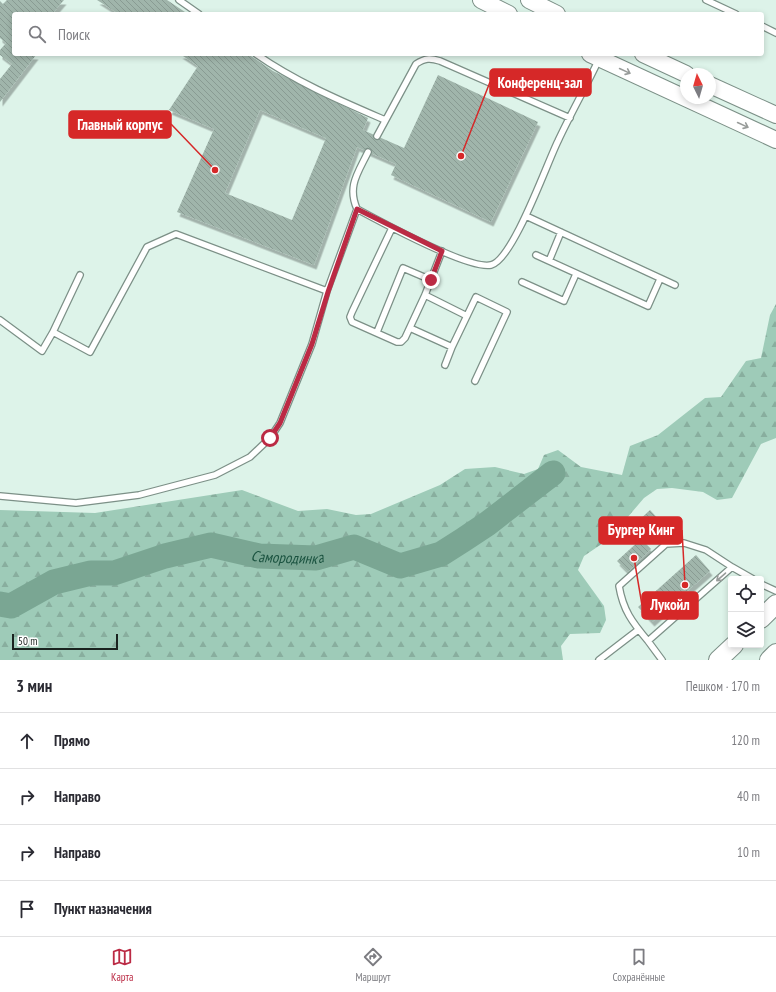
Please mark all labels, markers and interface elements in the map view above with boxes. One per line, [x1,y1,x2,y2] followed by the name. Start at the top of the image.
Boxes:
[12,12,764,56] search box
[26,23,48,45] icon: search
[58,25,90,44] text: Поиск
[619,68,631,75] one-way arrow
[680,68,716,104] north arrow
[490,69,591,96] callout: Конференц-зал
[497,73,583,92] text: Конференц-зал
[69,111,171,138] callout: Главный корпус
[77,115,164,134] text: Главный корпус
[737,122,749,130] one-way arrow
[422,271,440,289] route end
[261,429,279,447] route start
[599,517,682,544] callout: Бургер Кинг
[608,520,675,539] text: Бургер Кинг
[249,545,326,568] water label: Самородинка
[716,572,726,581] one-way arrow
[728,576,764,648] map controls
[728,576,764,612] button: locate
[642,592,698,619] callout: Лукойл
[649,595,690,614] text: Лукойл
[728,612,764,648] button: layers
[12,632,118,651] scale bar
[18,634,37,648] text: 50 m
[16,675,52,697] text: 3 мин
[686,678,760,695] text: Пешком · 170 m
[16,730,38,752] icon: ahead
[54,731,90,750] text: Прямо
[731,732,760,749] text: 120 m
[16,786,38,808] icon: right
[54,787,101,806] text: Направо
[737,788,760,805] text: 40 m
[16,842,38,864] icon: right
[54,843,101,862] text: Направо
[737,844,760,861] text: 10 m
[16,898,38,920] icon: arrive
[54,899,152,918] text: Пункт назначения
[111,946,133,984] tab: Карта
[355,946,391,984] tab: Маршрут
[613,946,665,984] tab: Сохранённые

